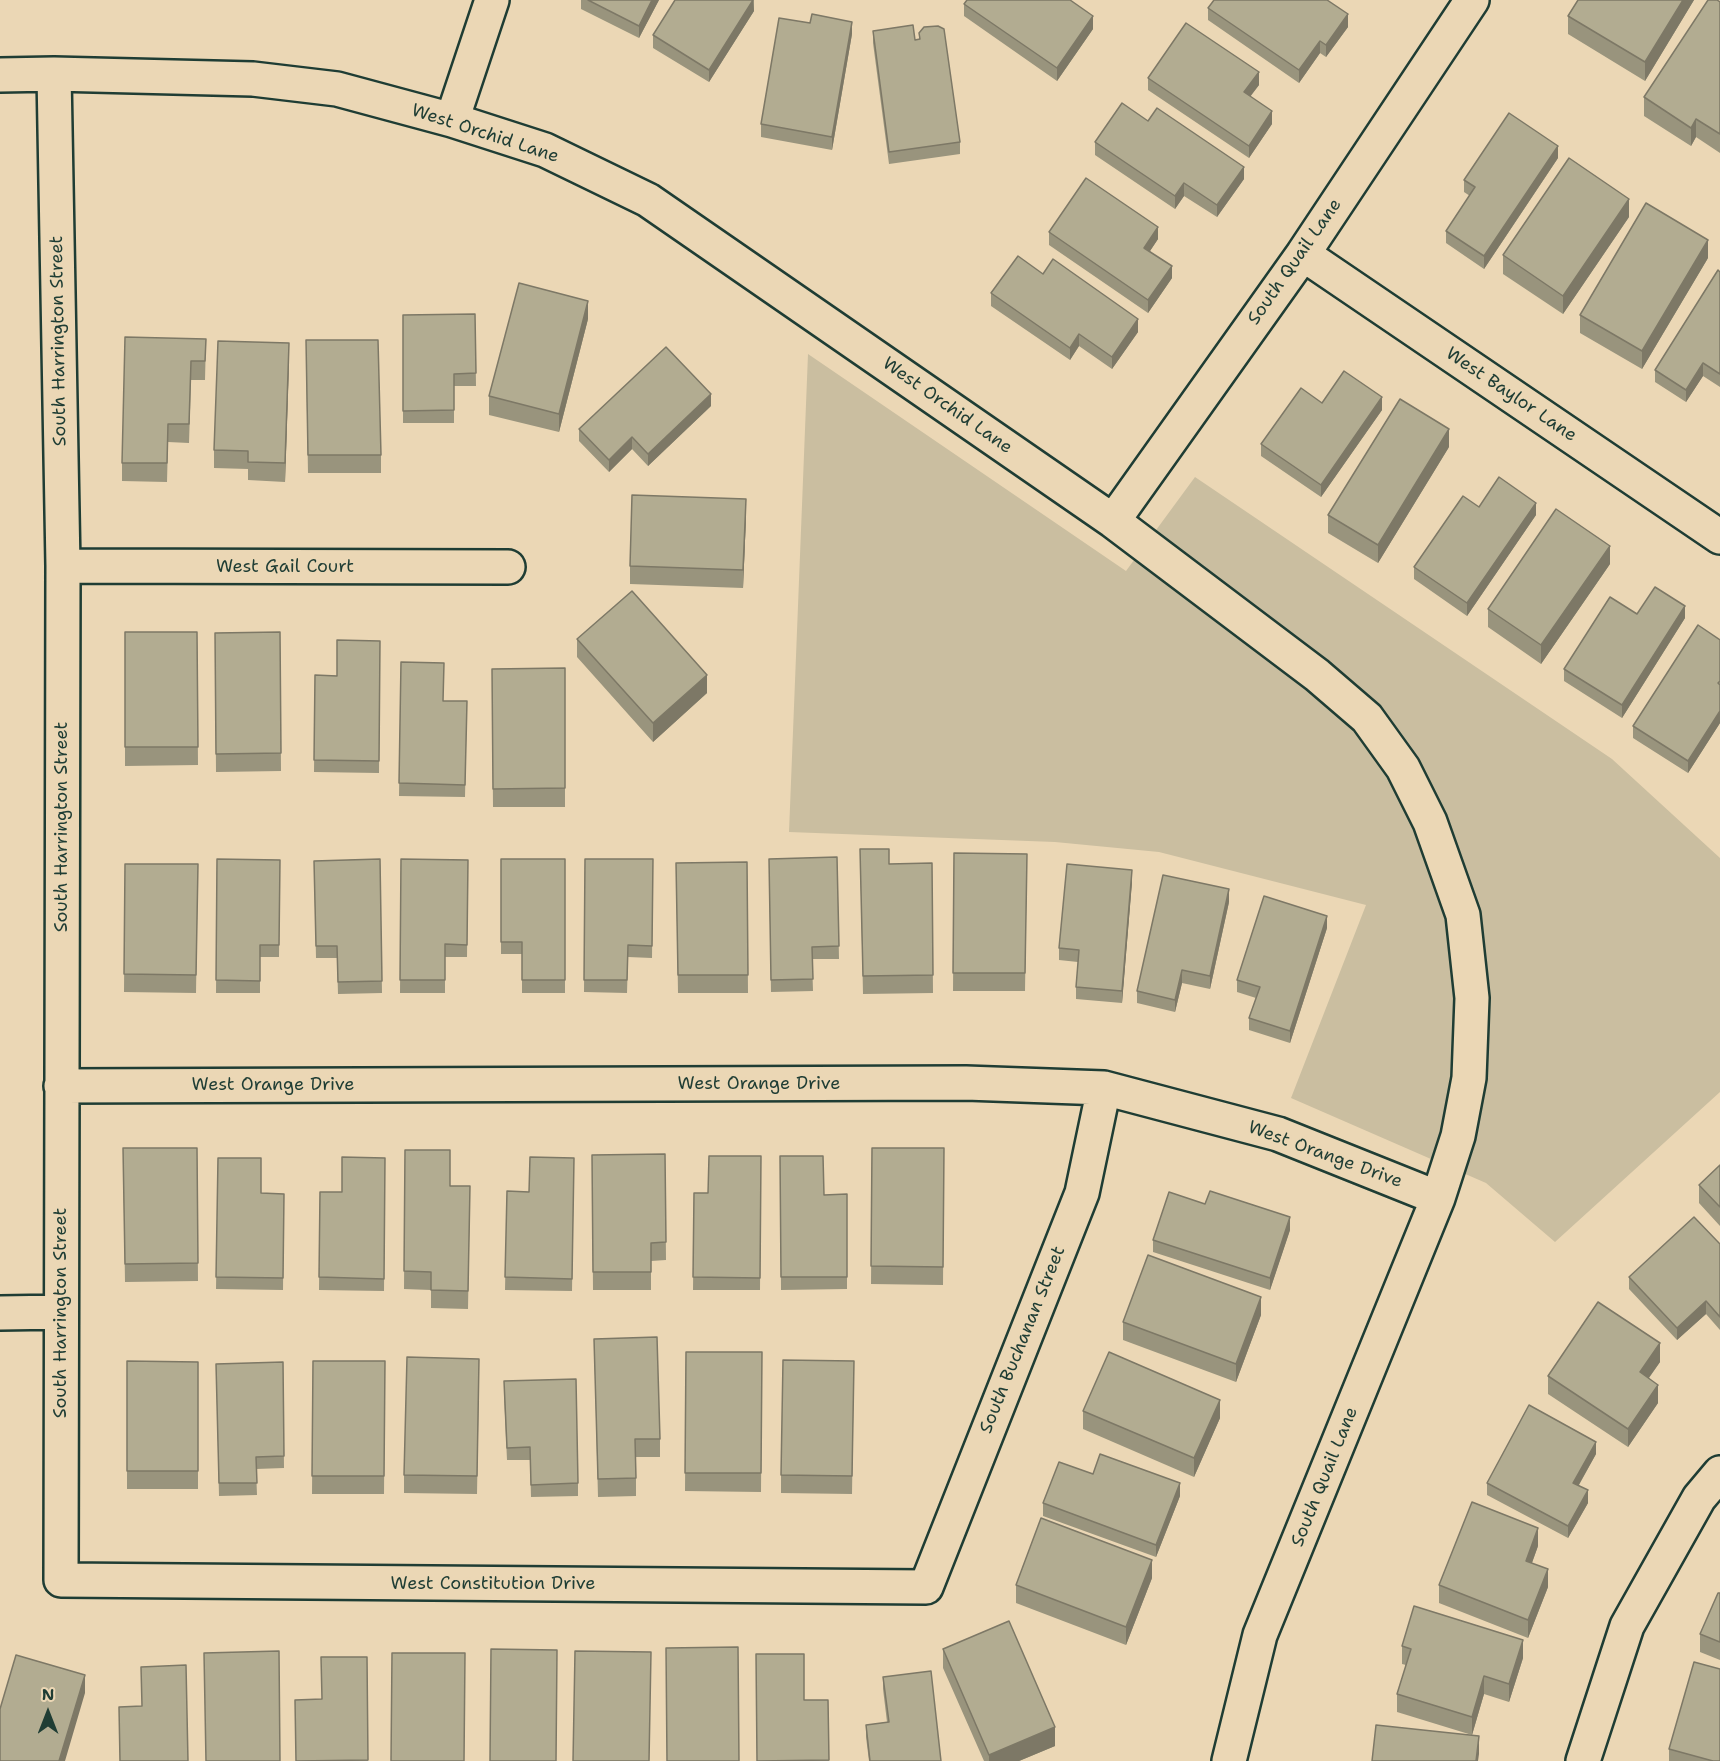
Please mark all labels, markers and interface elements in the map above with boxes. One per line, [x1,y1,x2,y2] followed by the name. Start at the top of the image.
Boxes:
[409,100,561,168] street label: West Orchid Lane
[1243,195,1347,329] street label: South Quail Lane
[46,236,72,446] street label: South Harrington Street
[1441,343,1581,447] street label: West Baylor Lane
[878,353,1016,459] street label: West Orchid Lane
[216,556,354,578] street label: West Gail Court
[51,722,73,932] street label: South Harrington Street
[678,1073,840,1095] street label: West Orange Drive
[192,1074,354,1096] street label: West Orange Drive
[1245,1117,1405,1193] street label: West Orange Drive
[50,1208,72,1418] street label: South Harrington Street
[976,1243,1070,1437] street label: South Buchanan Street
[1287,1404,1363,1550] street label: South Quail Lane
[391,1573,595,1595] street label: West Constitution Drive
[18,1683,78,1743] north arrow
[42,1684,54,1705] text: N

